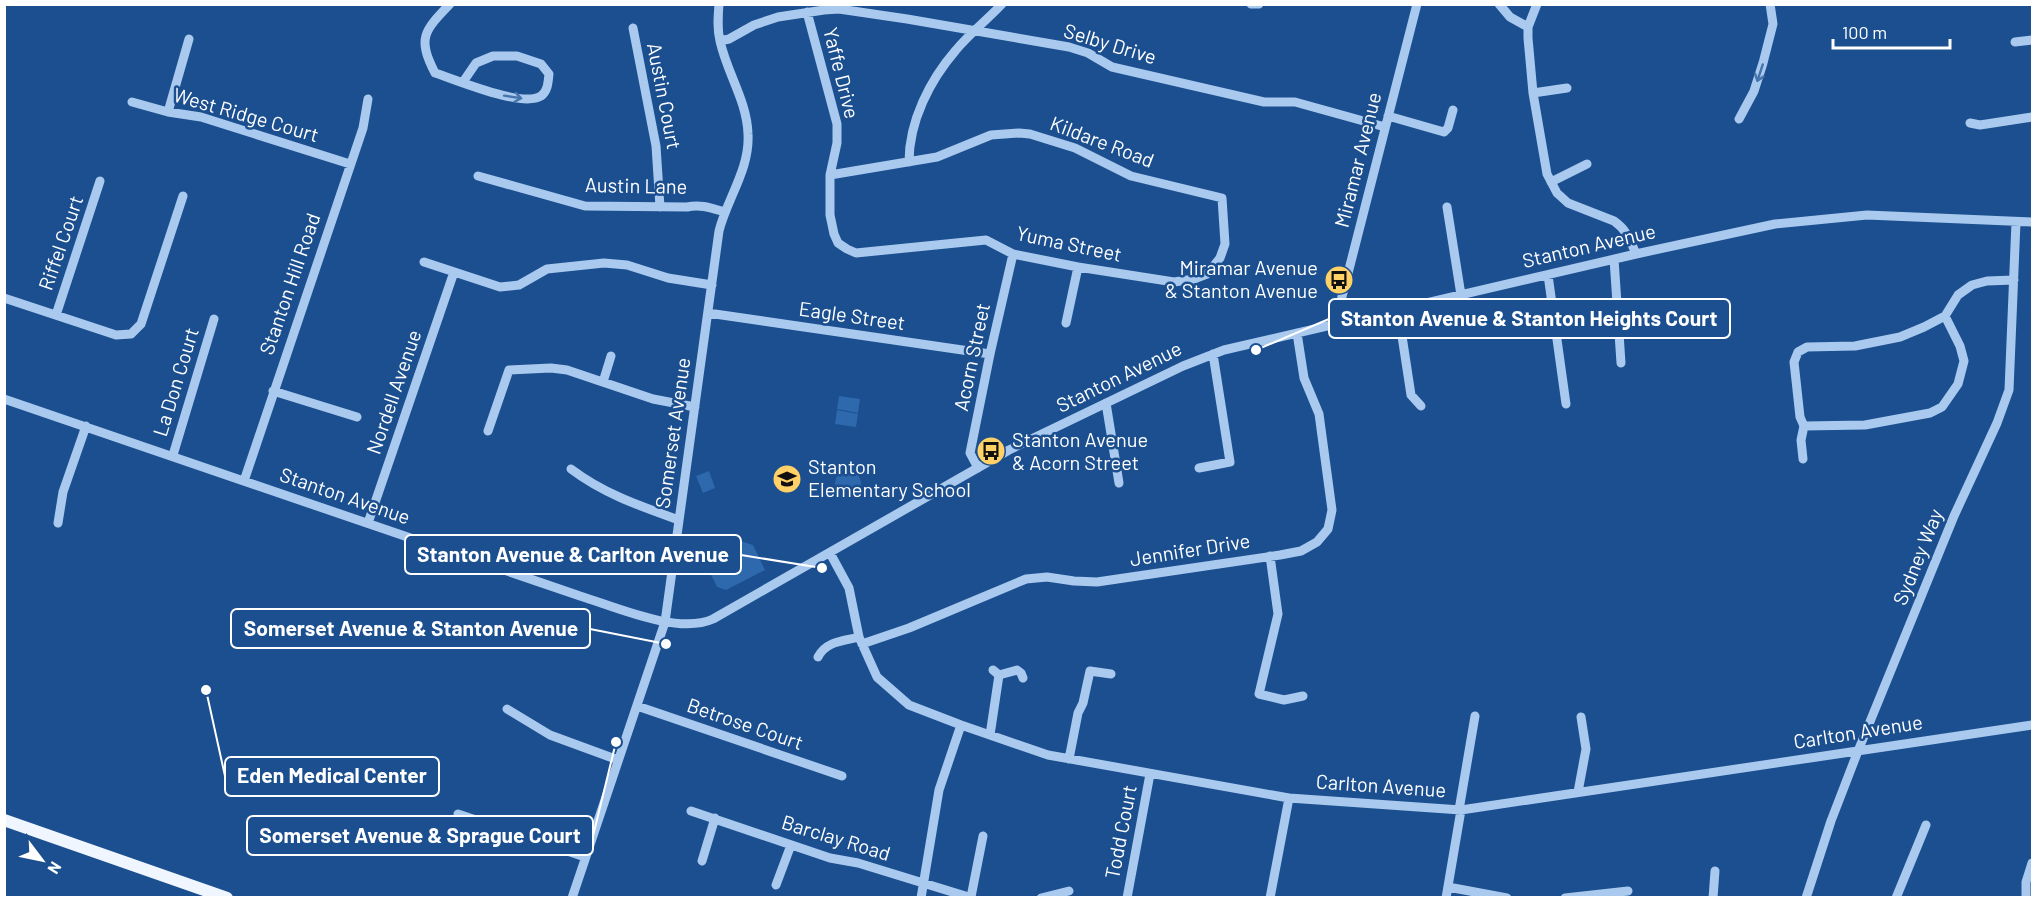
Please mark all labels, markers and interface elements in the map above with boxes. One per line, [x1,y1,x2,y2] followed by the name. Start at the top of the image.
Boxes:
[1833,12,1950,50] scale bar
[1061,18,1159,68] street label: Selby Drive
[1842,21,1887,43] text: 100 m
[819,25,865,121] street label: Yaffe Drive
[643,40,687,151] street label: Austin Court
[1753,63,1764,82] one-way arrow
[171,82,322,146] street label: West Ridge Court
[1329,90,1385,230] street label: Miramar Avenue
[503,91,523,102] one-way arrow
[1047,110,1158,172] street label: Kildare Road
[585,172,687,198] street label: Austin Lane
[33,192,87,293] street label: Riffel Court
[254,210,325,358] street label: Stanton Hill Road
[1520,218,1658,272] street label: Stanton Avenue
[1014,220,1124,266] street label: Yuma Street
[1165,255,1318,302] place label: Miramar Avenue & Stanton Avenue
[1323,264,1355,296] bus stop icon: Miramar Avenue & Stanton Avenue
[798,296,907,334] street label: Eagle Street
[1329,299,1730,338] callout: Stanton Avenue & Stanton Heights Court
[948,301,994,413] street label: Acorn Street
[1341,305,1717,330] text: Stanton Avenue & Stanton Heights Court
[147,325,203,439] street label: La Don Court
[361,326,426,457] street label: Nordell Avenue
[1052,335,1185,417] street label: Stanton Avenue
[650,356,694,510] street label: Somerset Avenue
[1012,427,1148,474] place label: Stanton Avenue & Acorn Street
[975,435,1007,467] bus stop icon: Stanton Avenue & Acorn Street
[808,454,971,501] place label: Stanton Elementary School
[277,462,414,529] street label: Stanton Avenue
[771,463,803,495] school or university icon: Stanton Elementary School
[1887,505,1947,608] street label: Sydney Way
[1128,528,1252,570] street label: Jennifer Drive
[405,535,741,574] callout: Stanton Avenue & Carlton Avenue
[417,541,729,566] text: Stanton Avenue & Carlton Avenue
[231,609,590,648] callout: Somerset Avenue & Stanton Avenue
[244,615,578,640] text: Somerset Avenue & Stanton Avenue
[684,692,807,754] street label: Betrose Court
[1792,709,1924,753] street label: Carlton Avenue
[225,757,439,796] callout: Eden Medical Center
[237,762,427,787] text: Eden Medical Center
[1315,768,1447,802] street label: Carlton Avenue
[1099,783,1141,881] street label: Todd Court
[779,809,894,865] street label: Barclay Road
[247,816,593,855] callout: Somerset Avenue & Sprague Court
[259,822,581,847] text: Somerset Avenue & Sprague Court
[12,830,72,890] north arrow
[44,859,66,878] text: N

